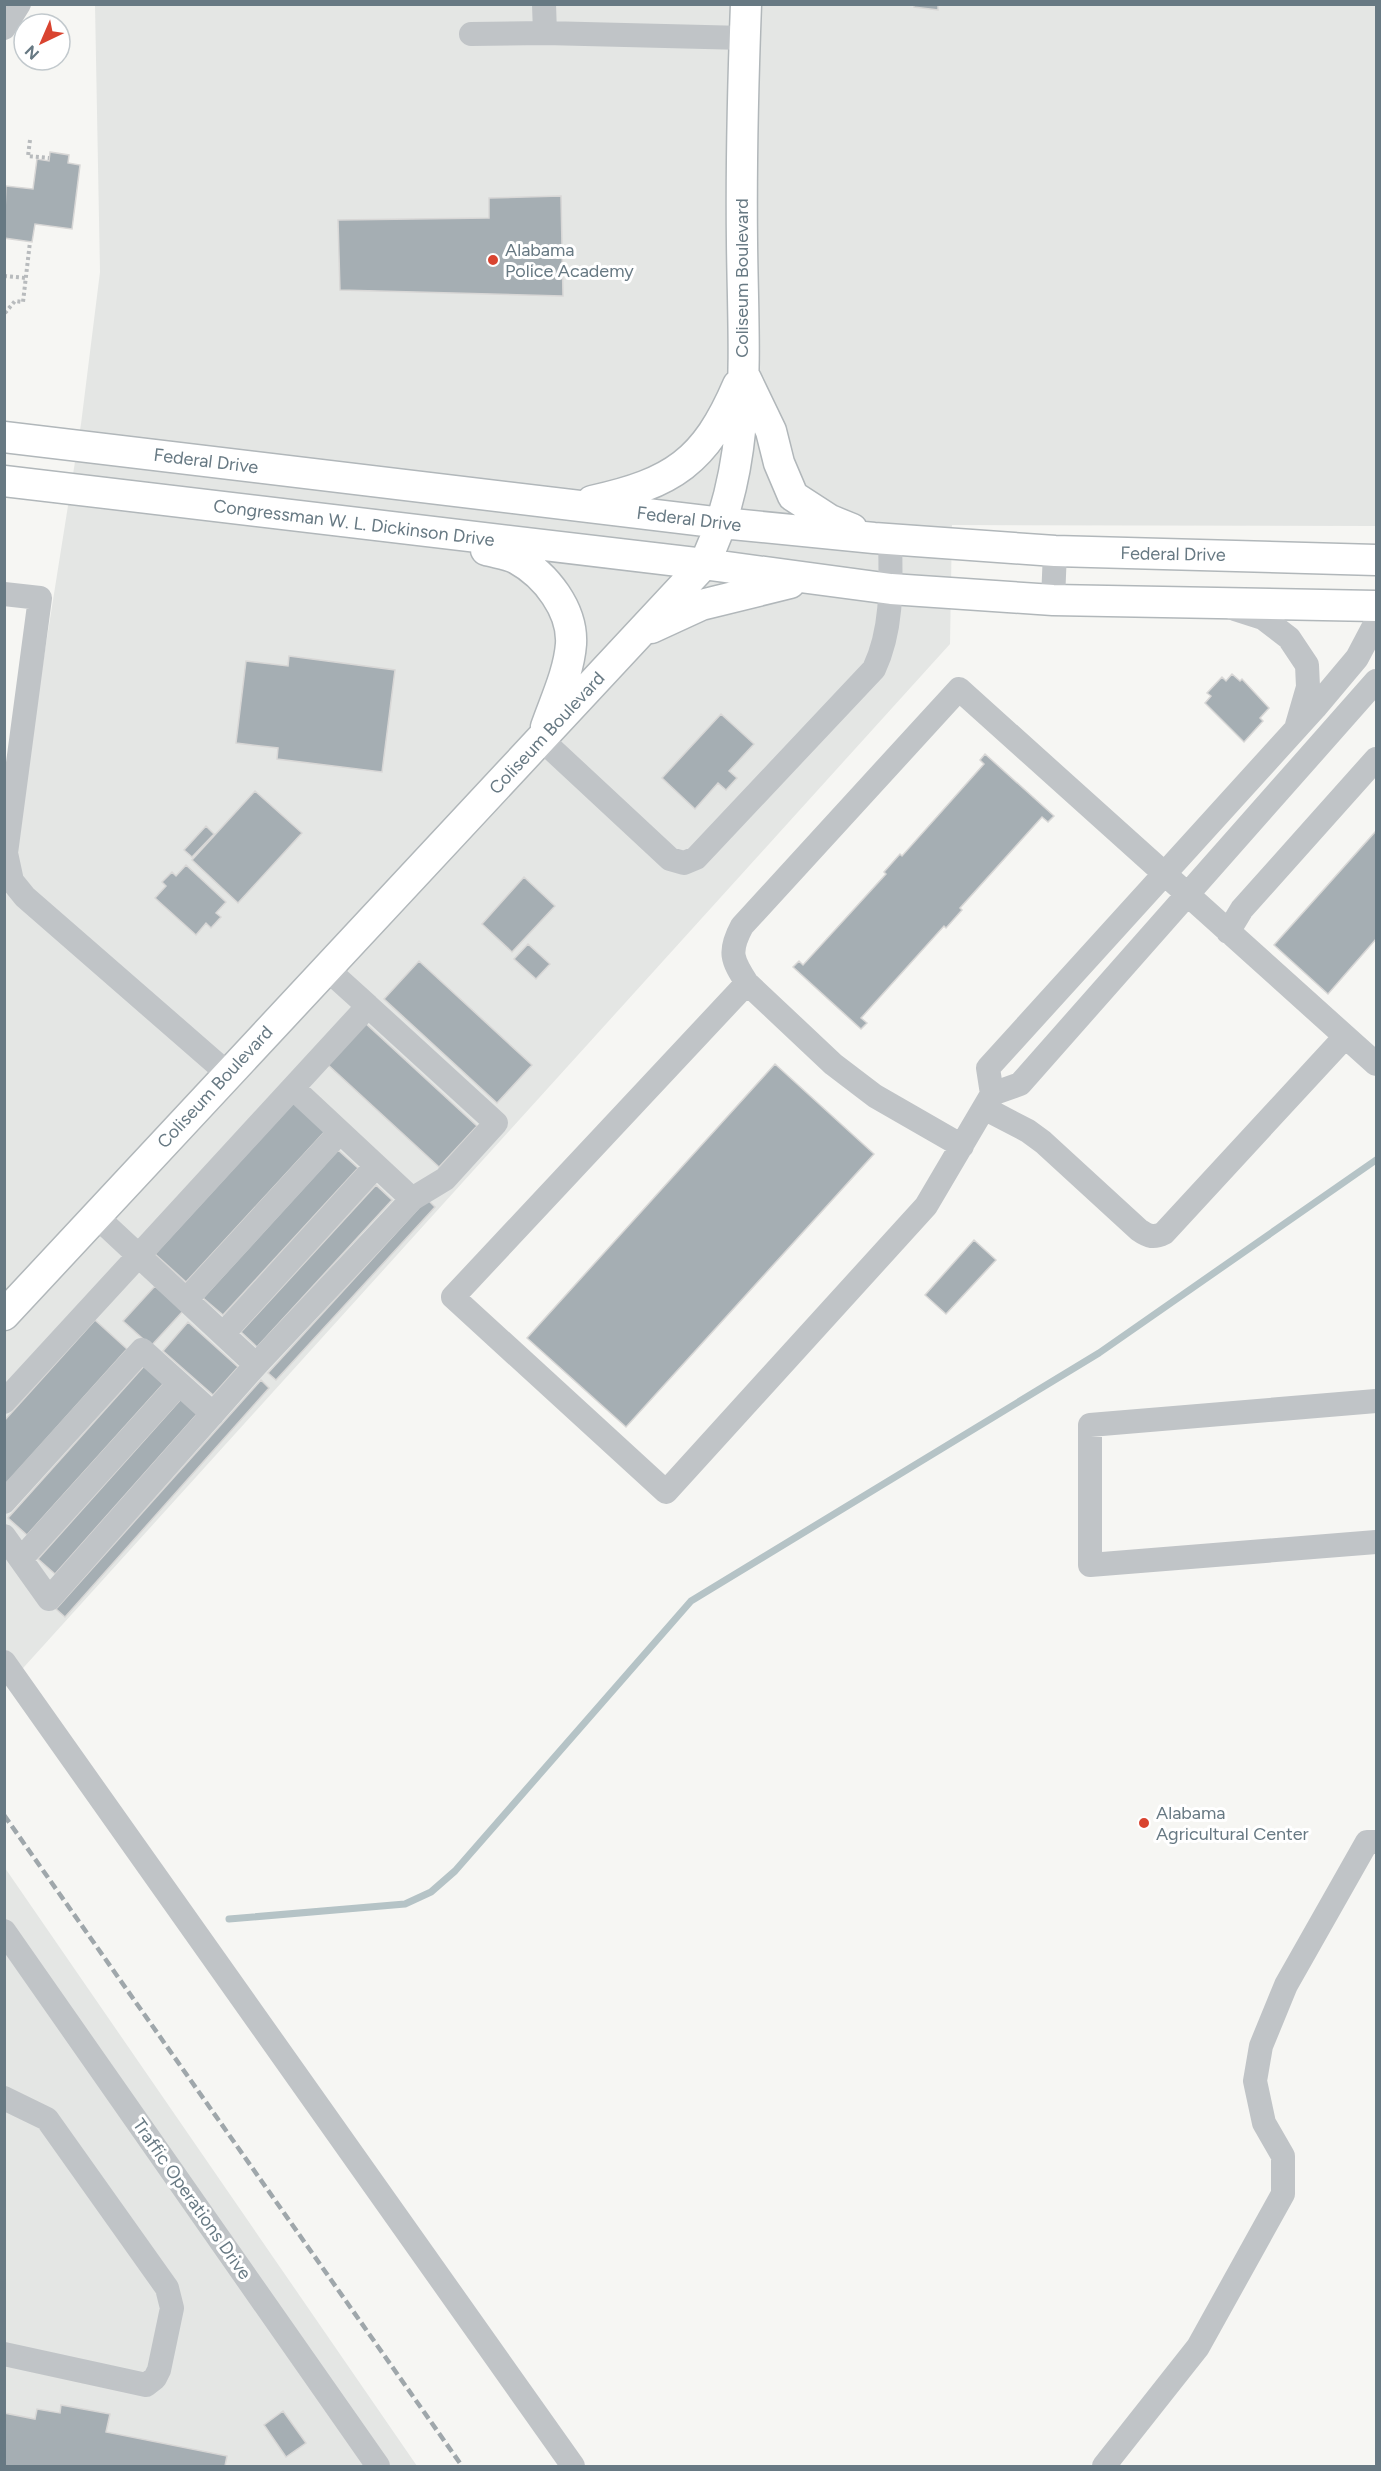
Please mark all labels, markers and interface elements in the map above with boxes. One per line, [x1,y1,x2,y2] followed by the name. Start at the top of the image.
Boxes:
[12,12,72,72] north arrow
[21,41,43,64] text: N
[731,198,753,358] street label: Coliseum Boulevard
[505,239,634,282] place label: Alabama Police Academy
[486,253,500,267] marker: Alabama Police Academy
[152,444,260,478] street label: Federal Drive
[212,495,496,551] street label: Congressman W. L. Dickinson Drive
[635,502,743,536] street label: Federal Drive
[1120,542,1226,566] street label: Federal Drive
[485,667,609,799] street label: Coliseum Boulevard
[153,1021,277,1153] street label: Coliseum Boulevard
[1156,1802,1309,1845] place label: Alabama Agricultural Center
[1137,1816,1151,1830] marker: Alabama Agricultural Center
[128,2114,256,2284] street label: Traffic Operations Drive

